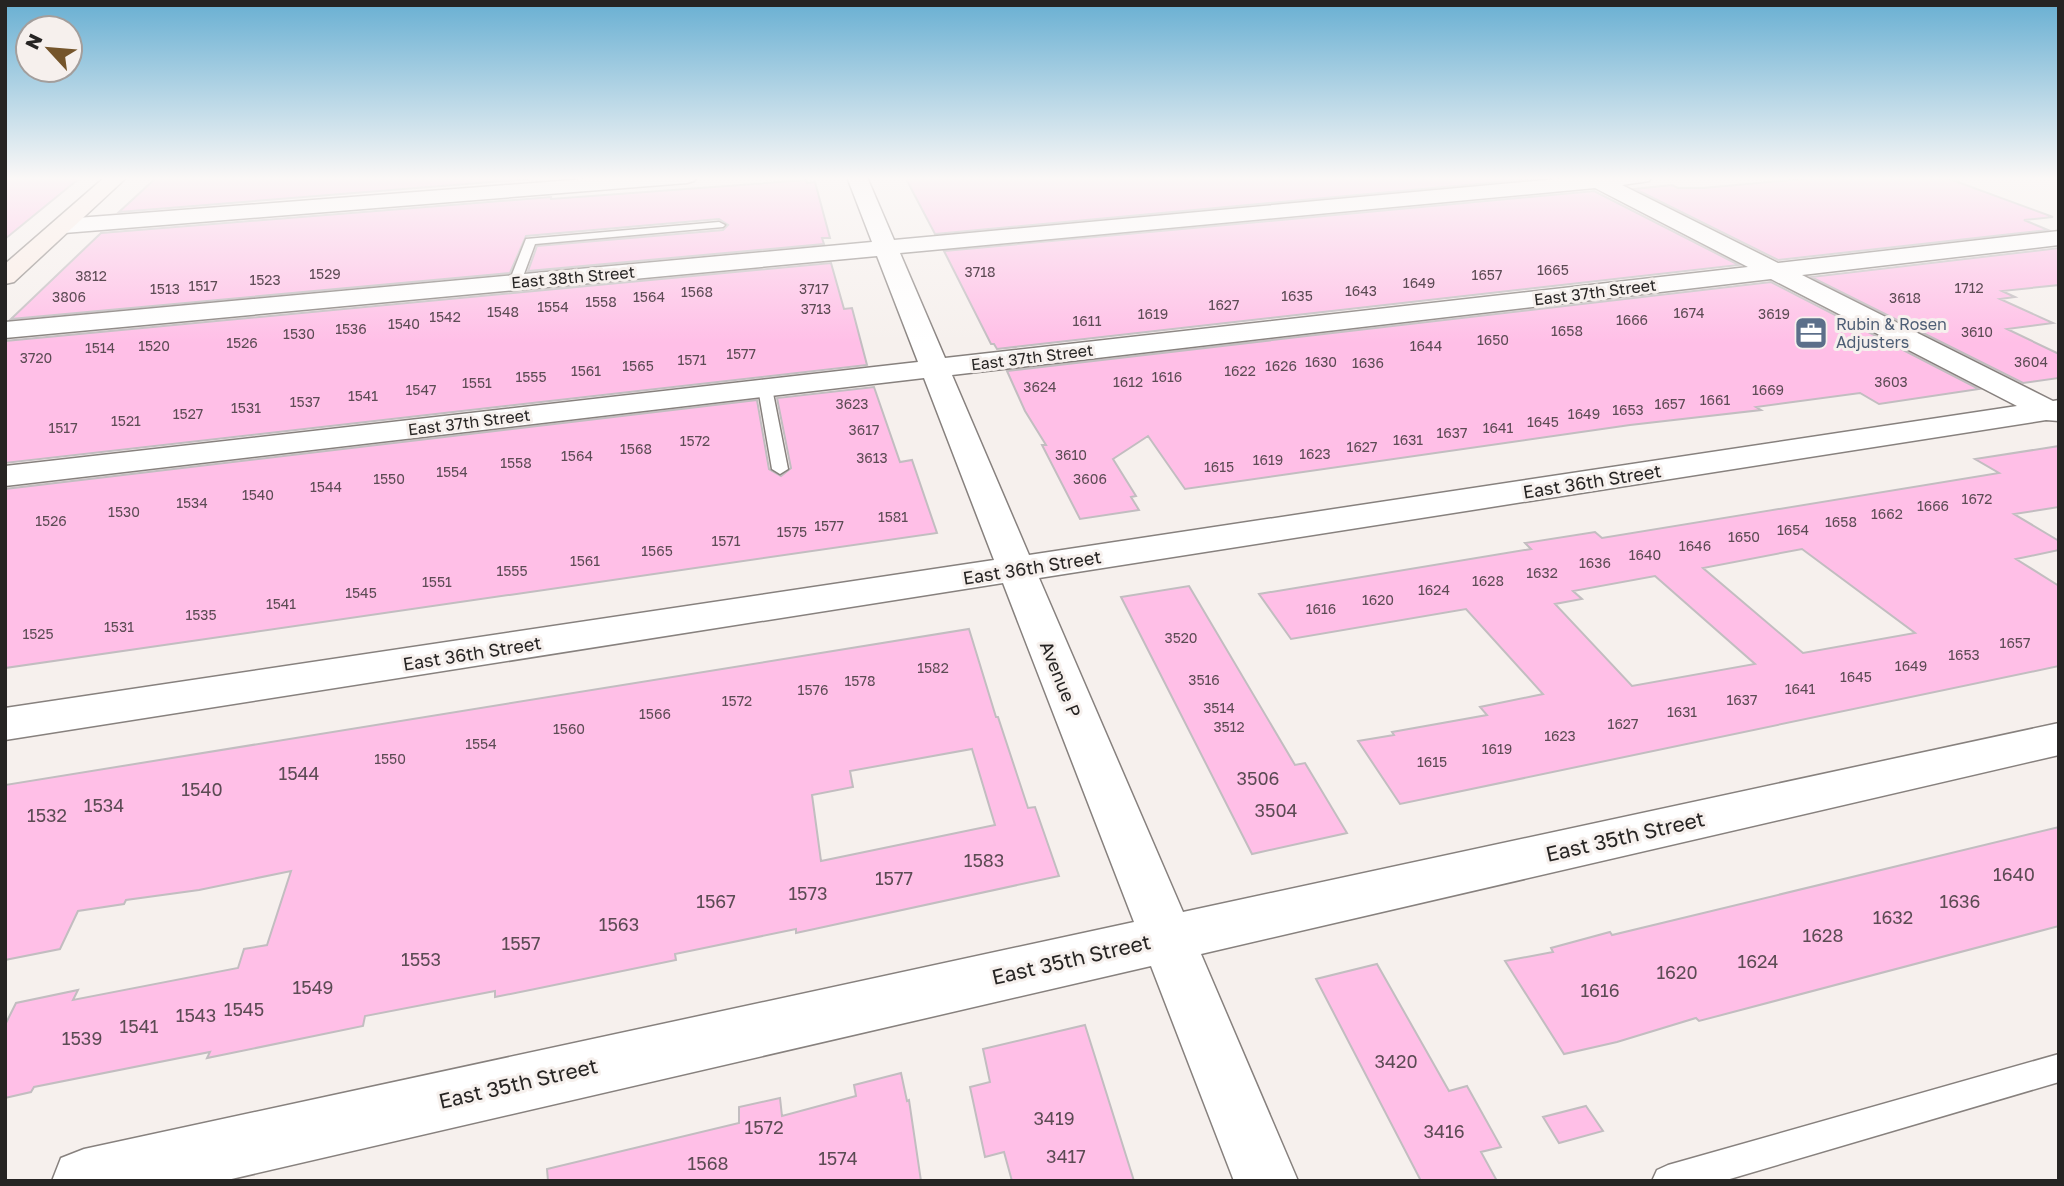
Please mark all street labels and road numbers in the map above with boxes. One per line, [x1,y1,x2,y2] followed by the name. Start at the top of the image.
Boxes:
[510,262,636,292] street label: East 38th Street
[1533,275,1657,309] street label: East 37th Street
[970,340,1094,374] street label: East 37th Street
[407,405,531,439] street label: East 37th Street
[1521,459,1663,503] street label: East 36th Street
[961,545,1103,589] street label: East 36th Street
[401,631,543,675] street label: East 36th Street
[1036,638,1086,720] street label: Avenue P
[1543,805,1707,867] street label: East 35th Street
[989,928,1153,990] street label: East 35th Street
[436,1052,600,1114] street label: East 35th Street

